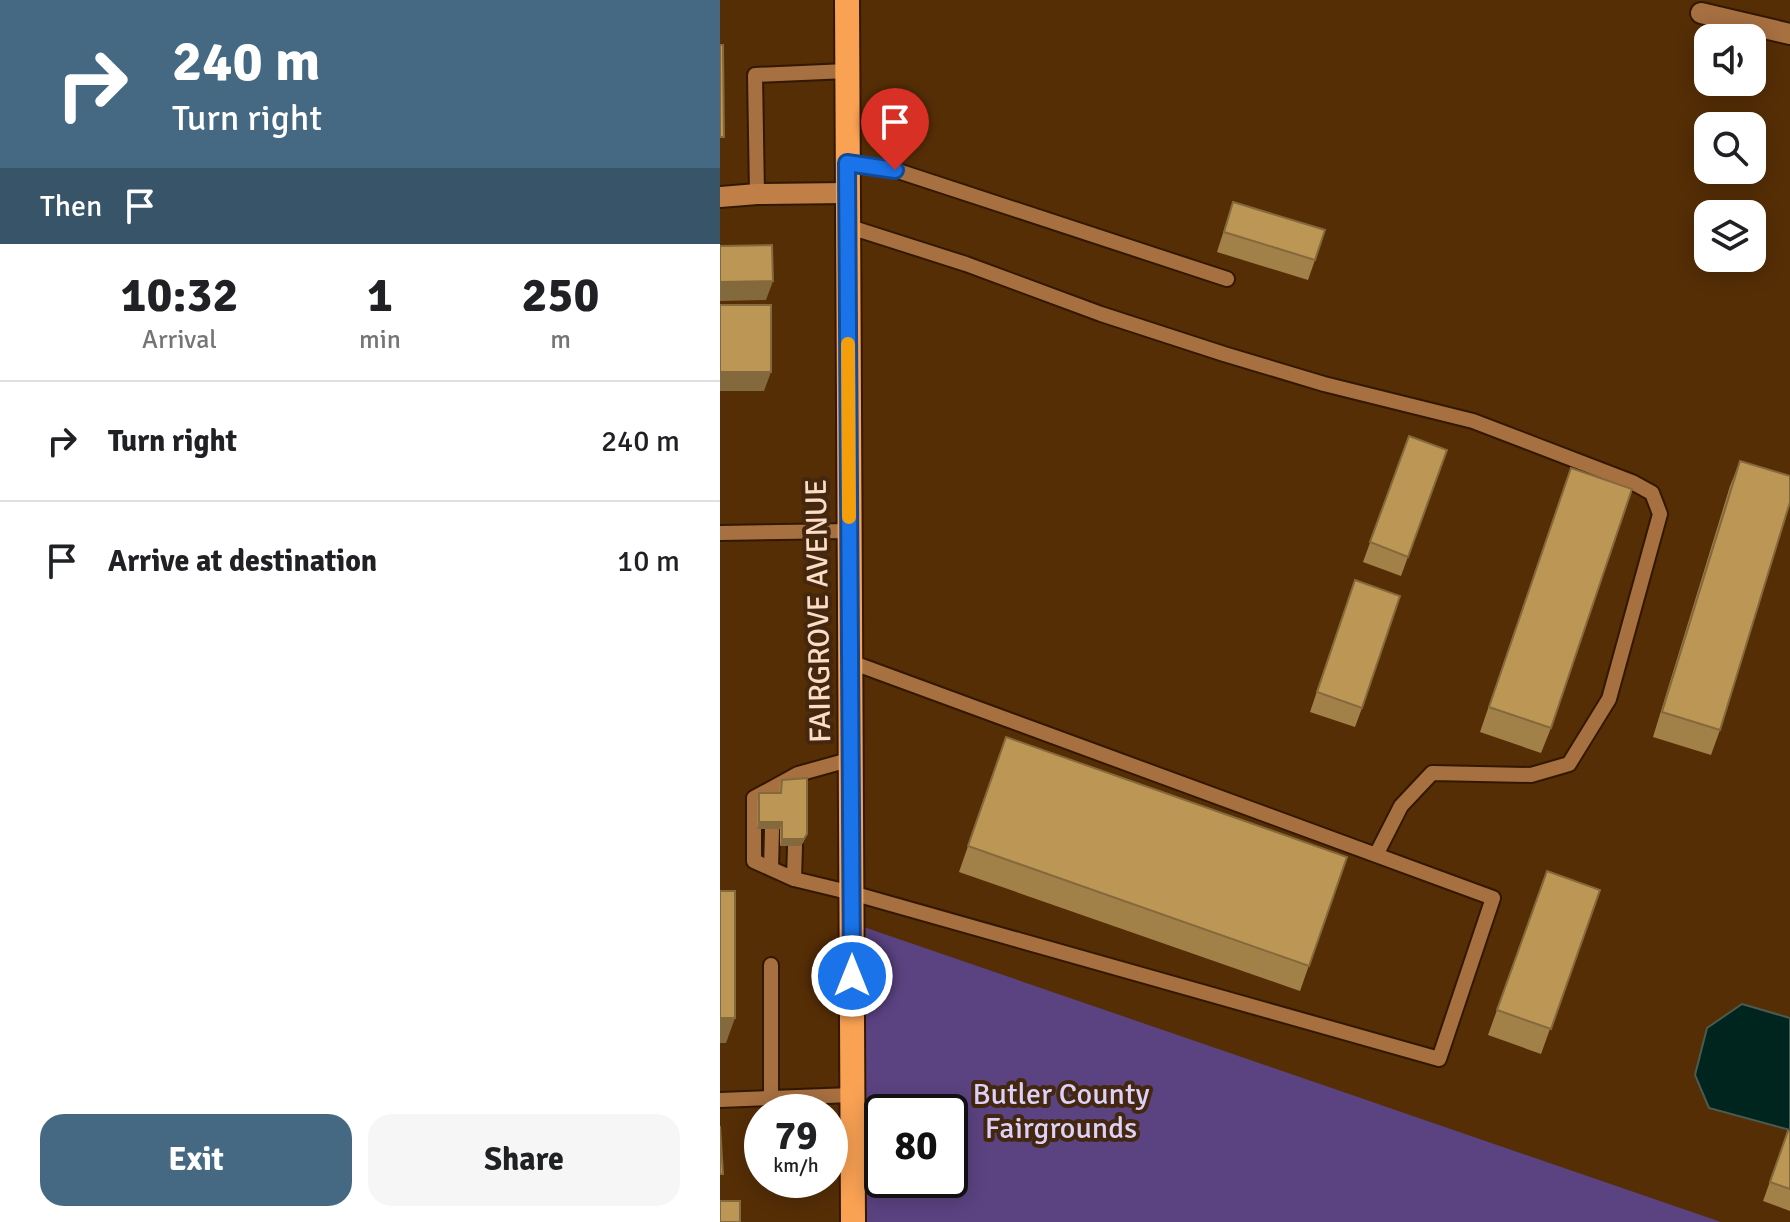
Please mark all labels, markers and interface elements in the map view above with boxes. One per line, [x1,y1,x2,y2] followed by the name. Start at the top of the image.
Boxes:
[1694,24,1766,272] map controls
[1694,24,1766,96] button: sound
[172,27,320,96] text: 240 m
[40,32,144,136] icon: right
[861,88,929,170] pin
[172,96,322,141] text: Turn right
[873,100,917,144] icon: arrive
[1694,112,1766,184] button: search
[118,184,162,228] icon: arrive
[40,188,102,225] text: Then
[1694,200,1766,272] button: layers
[121,266,238,325] text: 10:32
[367,266,393,325] text: 1
[522,266,599,325] text: 250
[142,324,217,356] text: Arrival
[359,324,401,356] text: min
[550,324,571,356] text: m
[40,419,84,463] icon: right
[108,423,237,460] text: Turn right
[601,423,680,460] text: 240 m
[798,479,839,743] street label: FAIRGROVE AVENUE
[40,539,84,583] icon: arrive
[108,543,377,580] text: Arrive at destination
[617,543,680,580] text: 10 m
[810,934,894,1018] position arrow
[972,1076,1150,1147] park label: Butler County Fairgrounds
[864,1094,968,1198] speed limit sign: 80
[774,1111,818,1161] text: 79
[40,1114,352,1206] button: Exit
[368,1114,680,1206] button: Share
[773,1153,819,1178] text: km/h

